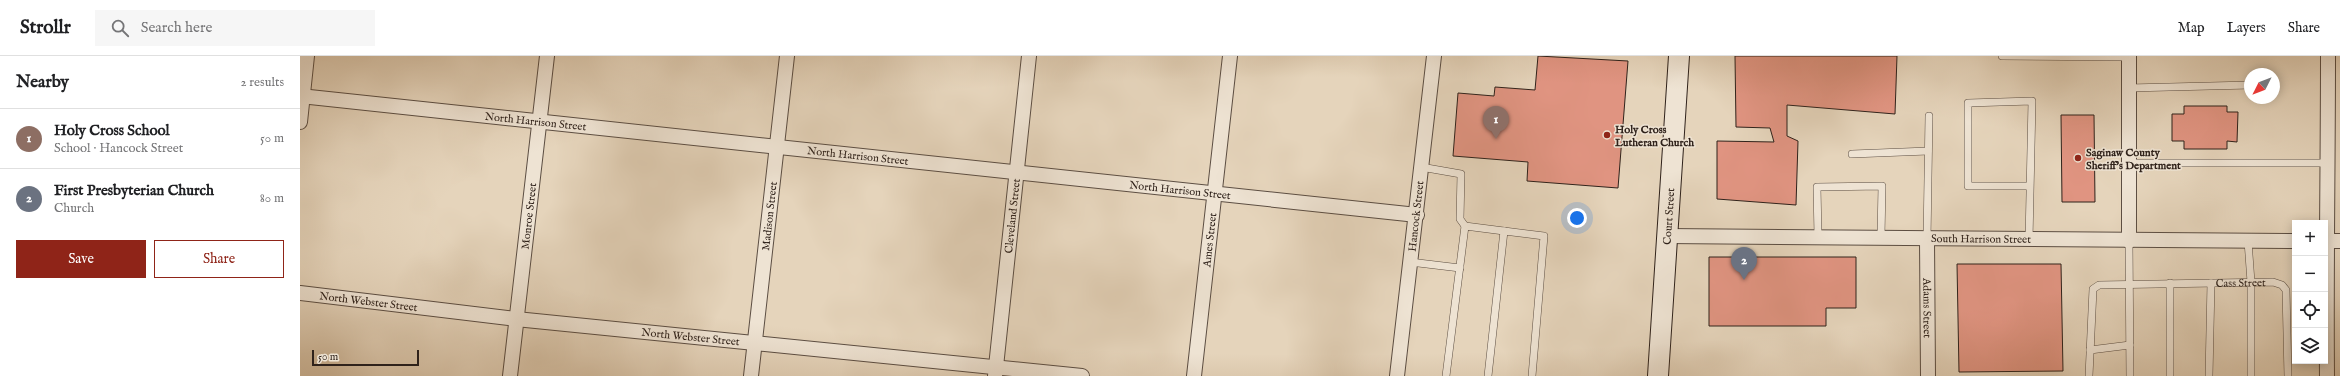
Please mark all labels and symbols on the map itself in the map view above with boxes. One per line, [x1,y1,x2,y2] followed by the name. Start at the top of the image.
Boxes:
[2244,68,2280,104] north arrow
[1483,106,1509,139] pin: 1
[484,110,587,134] street label: North Harrison Street
[1614,123,1694,150] place label: Holy Cross Lutheran Church
[1602,130,1612,140] marker: Holy Cross Lutheran Church
[806,144,909,169] street label: North Harrison Street
[2086,146,2181,173] place label: Saginaw County Sheriff's Department
[2073,153,2083,163] marker: Saginaw County Sheriff's Department
[1002,178,1024,254] street label: Cleveland Street
[1129,178,1232,203] street label: North Harrison Street
[1405,180,1428,252] street label: Hancock Street
[759,181,781,251] street label: Madison Street
[519,182,540,250] street label: Monroe Street
[1661,187,1678,245] street label: Court Street
[1567,208,1587,228] your location
[1200,212,1220,269] street label: Ames Street
[1931,232,2031,247] street label: South Harrison Street
[1731,247,1757,280] pin: 2
[2215,276,2266,291] street label: Cass Street
[1919,277,1934,338] street label: Adams Street
[319,289,418,315] street label: North Webster Street
[641,326,740,350] street label: North Webster Street
[312,348,419,367] scale bar

